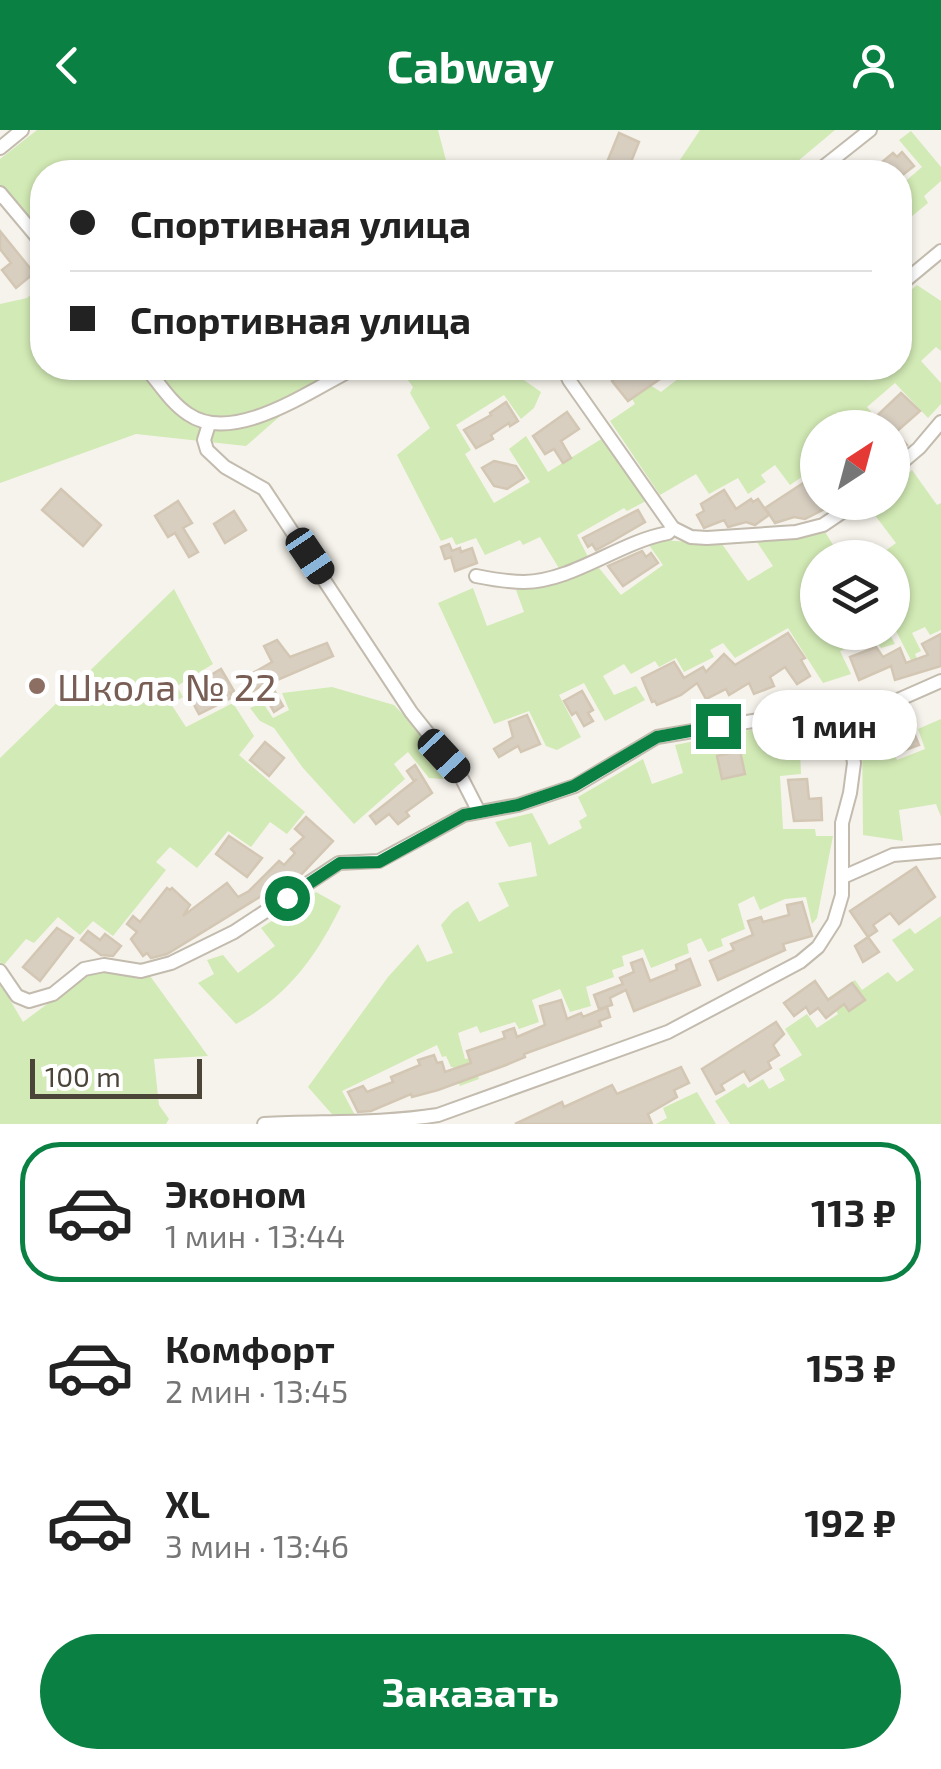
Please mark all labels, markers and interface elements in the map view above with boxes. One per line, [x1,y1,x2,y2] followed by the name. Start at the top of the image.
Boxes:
[40,38,95,93] icon: back
[387,38,554,92] text: Cabway
[846,38,901,93] icon: person
[130,200,471,246] text: Спортивная улица
[130,296,471,342] text: Спортивная улица
[800,410,910,520] north arrow
[800,410,910,650] map controls
[281,523,339,589] car
[800,540,910,650] button: layers
[57,663,277,709] place label: Школа № 22
[26,675,48,697] marker: Школа № 22
[753,691,918,761] callout: 1 мин
[696,704,741,749] route end
[792,706,877,744] text: 1 мин
[413,724,475,788] car
[265,876,310,921] route start
[30,1054,202,1098] scale bar
[45,1059,121,1093] text: 100 m
[45,1167,135,1257] icon: car
[165,1170,307,1216] text: Эконом
[811,1189,896,1235] text: 113 ₽
[165,1216,345,1254] text: 1 мин · 13:44
[45,1322,135,1412] icon: car
[165,1325,335,1371] text: Комфорт
[806,1344,896,1390] text: 153 ₽
[165,1371,348,1409] text: 2 мин · 13:45
[45,1477,135,1567] icon: car
[165,1480,210,1526] text: XL
[804,1499,896,1545] text: 192 ₽
[165,1526,349,1564] text: 3 мин · 13:46
[40,1634,901,1749] button: Заказать

